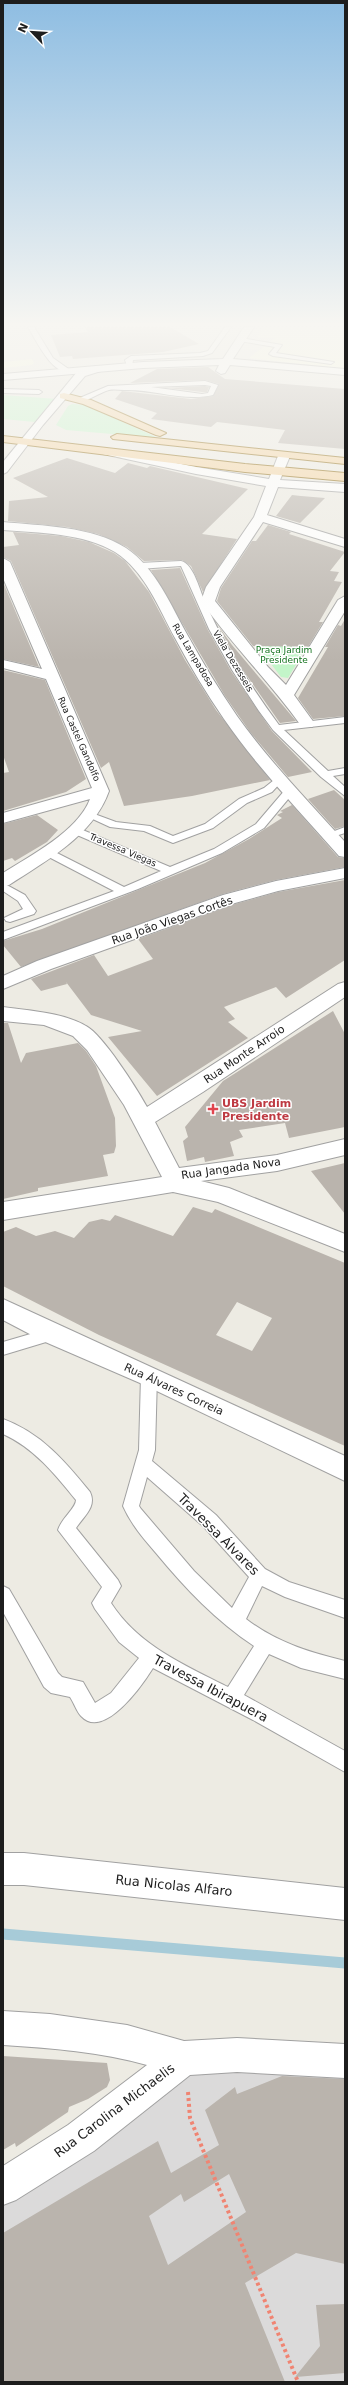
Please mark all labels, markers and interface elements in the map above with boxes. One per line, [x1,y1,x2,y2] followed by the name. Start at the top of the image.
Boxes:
[12,12,52,52] north arrow
[16,21,31,35] text: N
[170,622,216,688] street label: Rua Lampadosa
[211,629,255,694] street label: Viela Dezesseis
[256,645,312,665] park label: Praça Jardim Presidente
[56,695,102,783] street label: Rua Castel Gandolfo
[87,831,158,869] street label: Travessa Viegas
[110,894,235,947] street label: Rua João Viegas Cortês
[201,1022,287,1086] street label: Rua Monte Arroio
[222,1097,291,1123] place label: UBS Jardim Presidente
[207,1103,219,1115] marker: UBS Jardim Presidente
[180,1155,282,1182] street label: Rua Jangada Nova
[122,1361,226,1418] street label: Rua Álvares Correia
[174,1490,263,1578] street label: Travessa Álvares
[150,1651,271,1725] street label: Travessa Ibirapuera
[115,1872,233,1899] street label: Rua Nicolas Alfaro
[51,2060,178,2161] street label: Rua Carolina Michaelis

